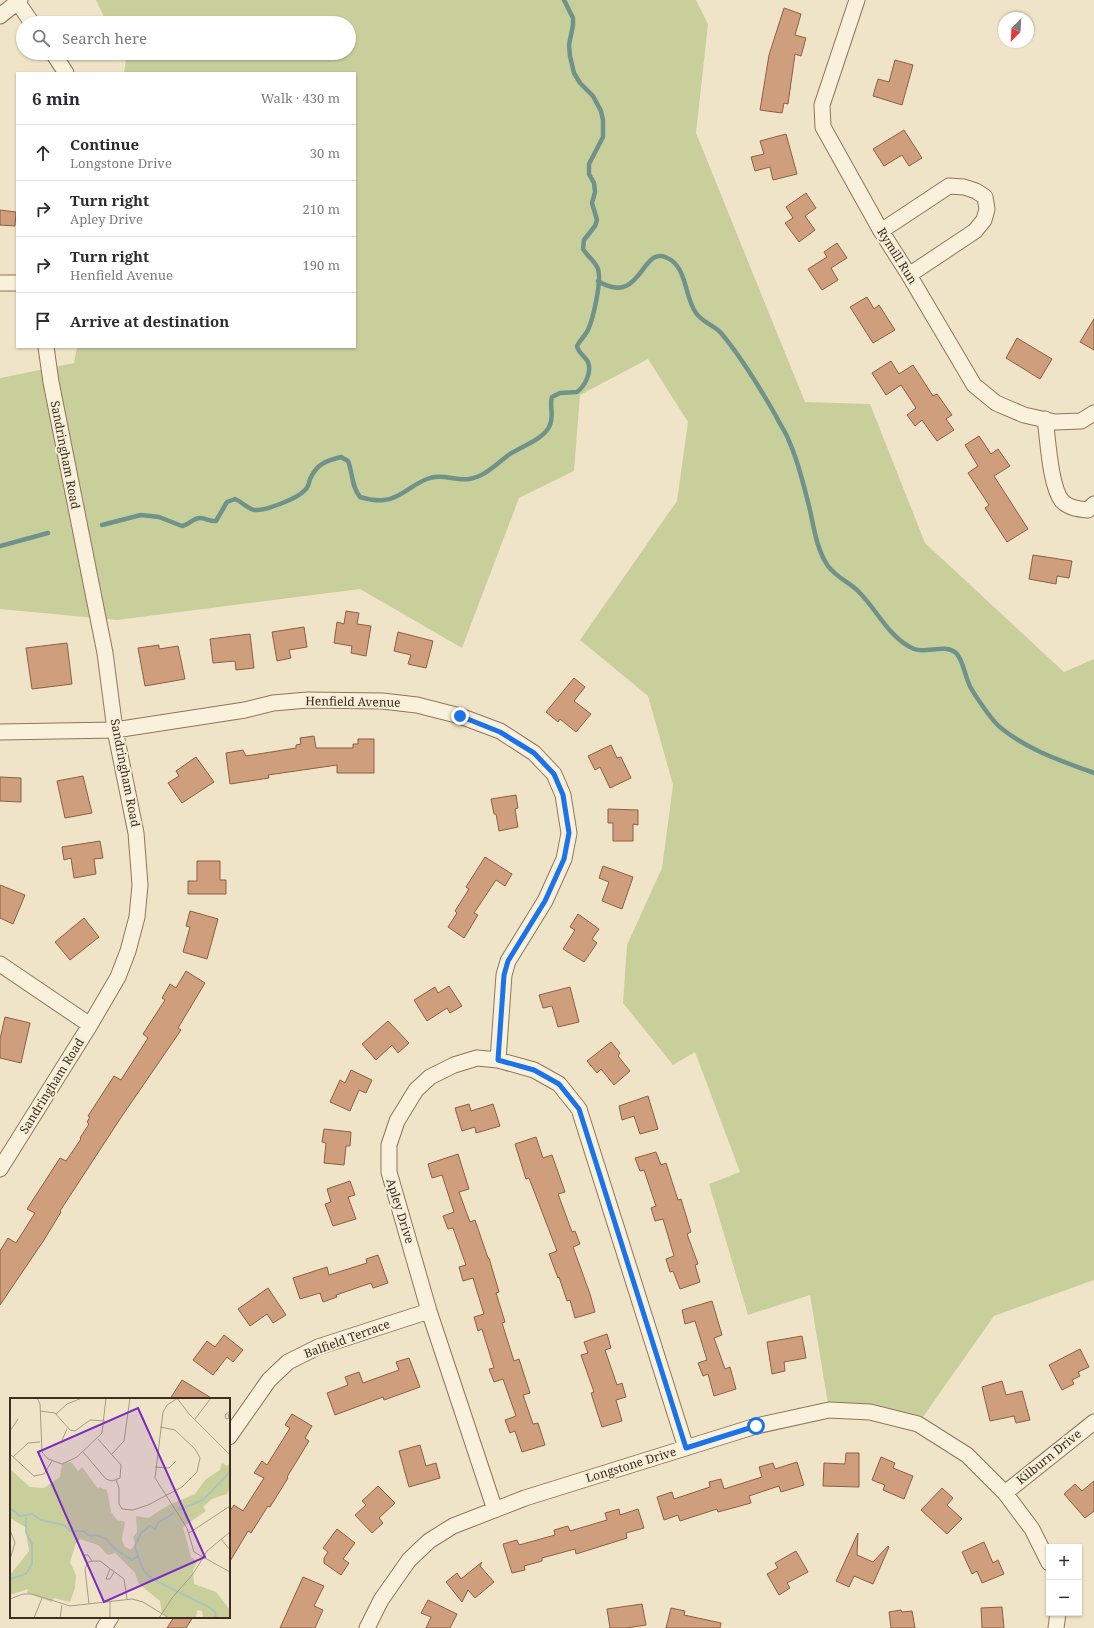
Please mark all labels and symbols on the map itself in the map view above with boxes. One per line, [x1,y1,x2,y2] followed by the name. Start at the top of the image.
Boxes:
[998,12,1034,48] north arrow
[873,224,922,287] street label: Rymill Run
[47,399,84,511] street label: Sandringham Road
[305,692,401,711] street label: Henfield Avenue
[451,707,469,725] route end
[107,717,144,829] street label: Sandringham Road
[15,1034,88,1137] street label: Sandringham Road
[382,1176,418,1246] street label: Apley Drive
[302,1315,392,1362] street label: Balfield Terrace
[10,1398,230,1618] inset map
[747,1417,765,1435] route start
[1013,1425,1085,1488] street label: Kilburn Drive
[583,1443,678,1486] street label: Longstone Drive

